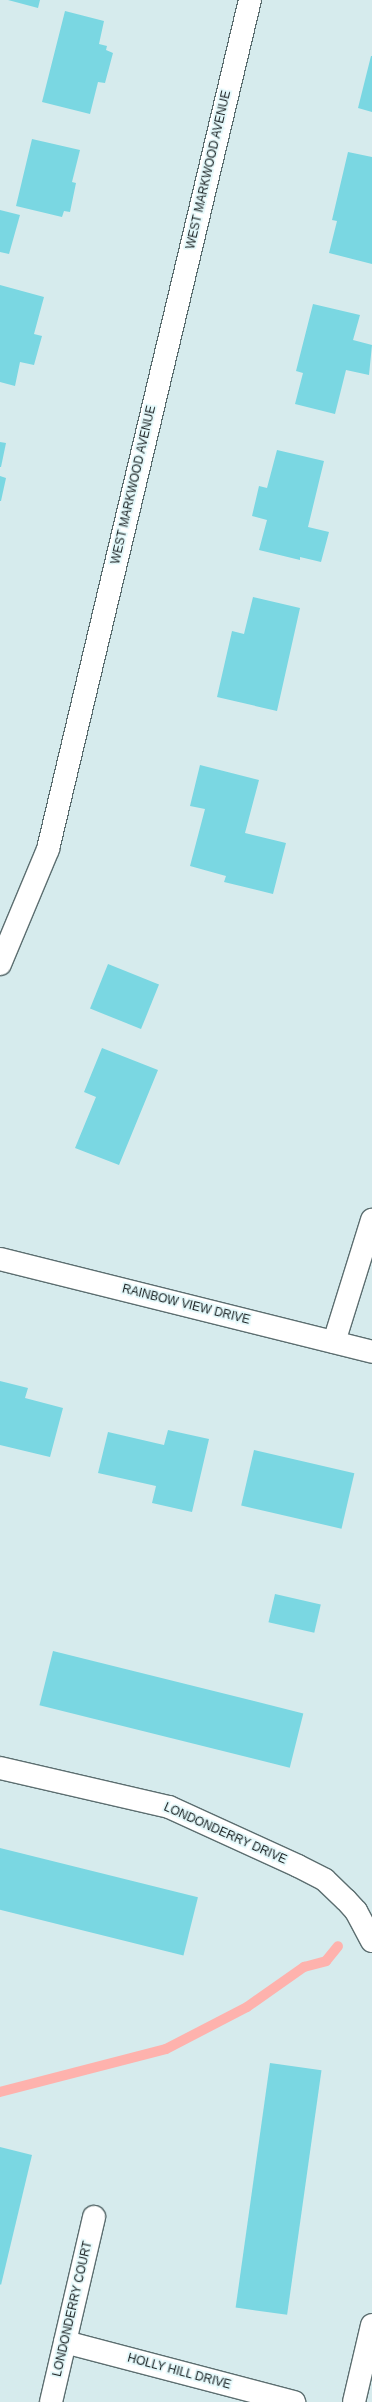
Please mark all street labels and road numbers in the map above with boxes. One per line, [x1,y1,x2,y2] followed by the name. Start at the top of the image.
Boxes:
[184,89,234,251] street label: WEST MARKWOOD AVENUE
[109,404,159,566] street label: WEST MARKWOOD AVENUE
[121,1282,251,1328] street label: RAINBOW VIEW DRIVE
[161,1800,289,1868] street label: LONDONDERRY DRIVE
[50,2240,96,2378] street label: LONDONDERRY COURT
[125,2351,233,2393] street label: HOLLY HILL DRIVE

